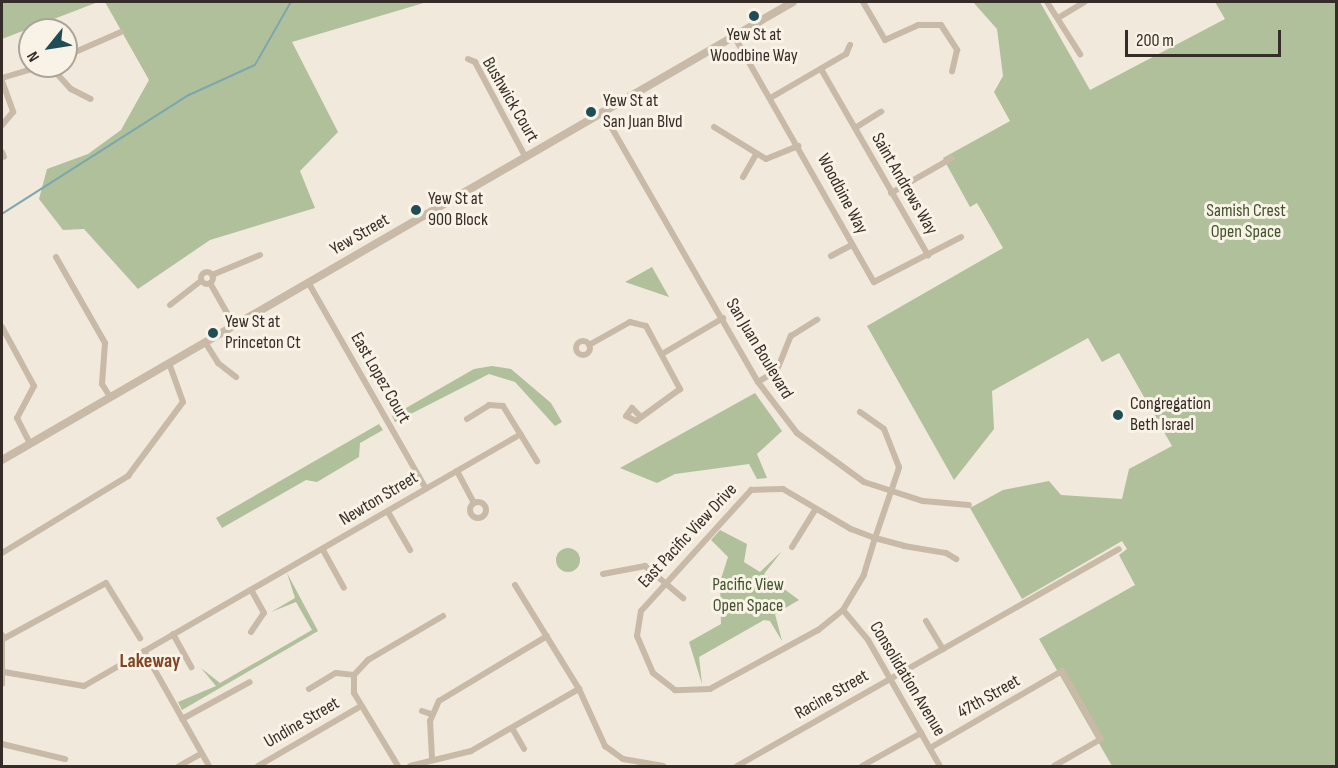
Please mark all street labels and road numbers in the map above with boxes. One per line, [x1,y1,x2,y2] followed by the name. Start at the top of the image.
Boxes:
[477,54,543,146] street label: Bushwick Court
[866,129,942,239] street label: Saint Andrews Way
[812,150,872,238] street label: Woodbine Way
[327,209,393,261] street label: Yew Street
[721,295,797,403] street label: San Juan Boulevard
[345,329,415,427] street label: East Lopez Court
[336,467,422,531] street label: Newton Street
[634,479,742,593] street label: East Pacific View Drive
[864,618,950,740] street label: Consolidation Avenue
[791,665,873,725] street label: Racine Street
[954,670,1024,724] street label: 47th Street
[261,693,343,753] street label: Undine Street

